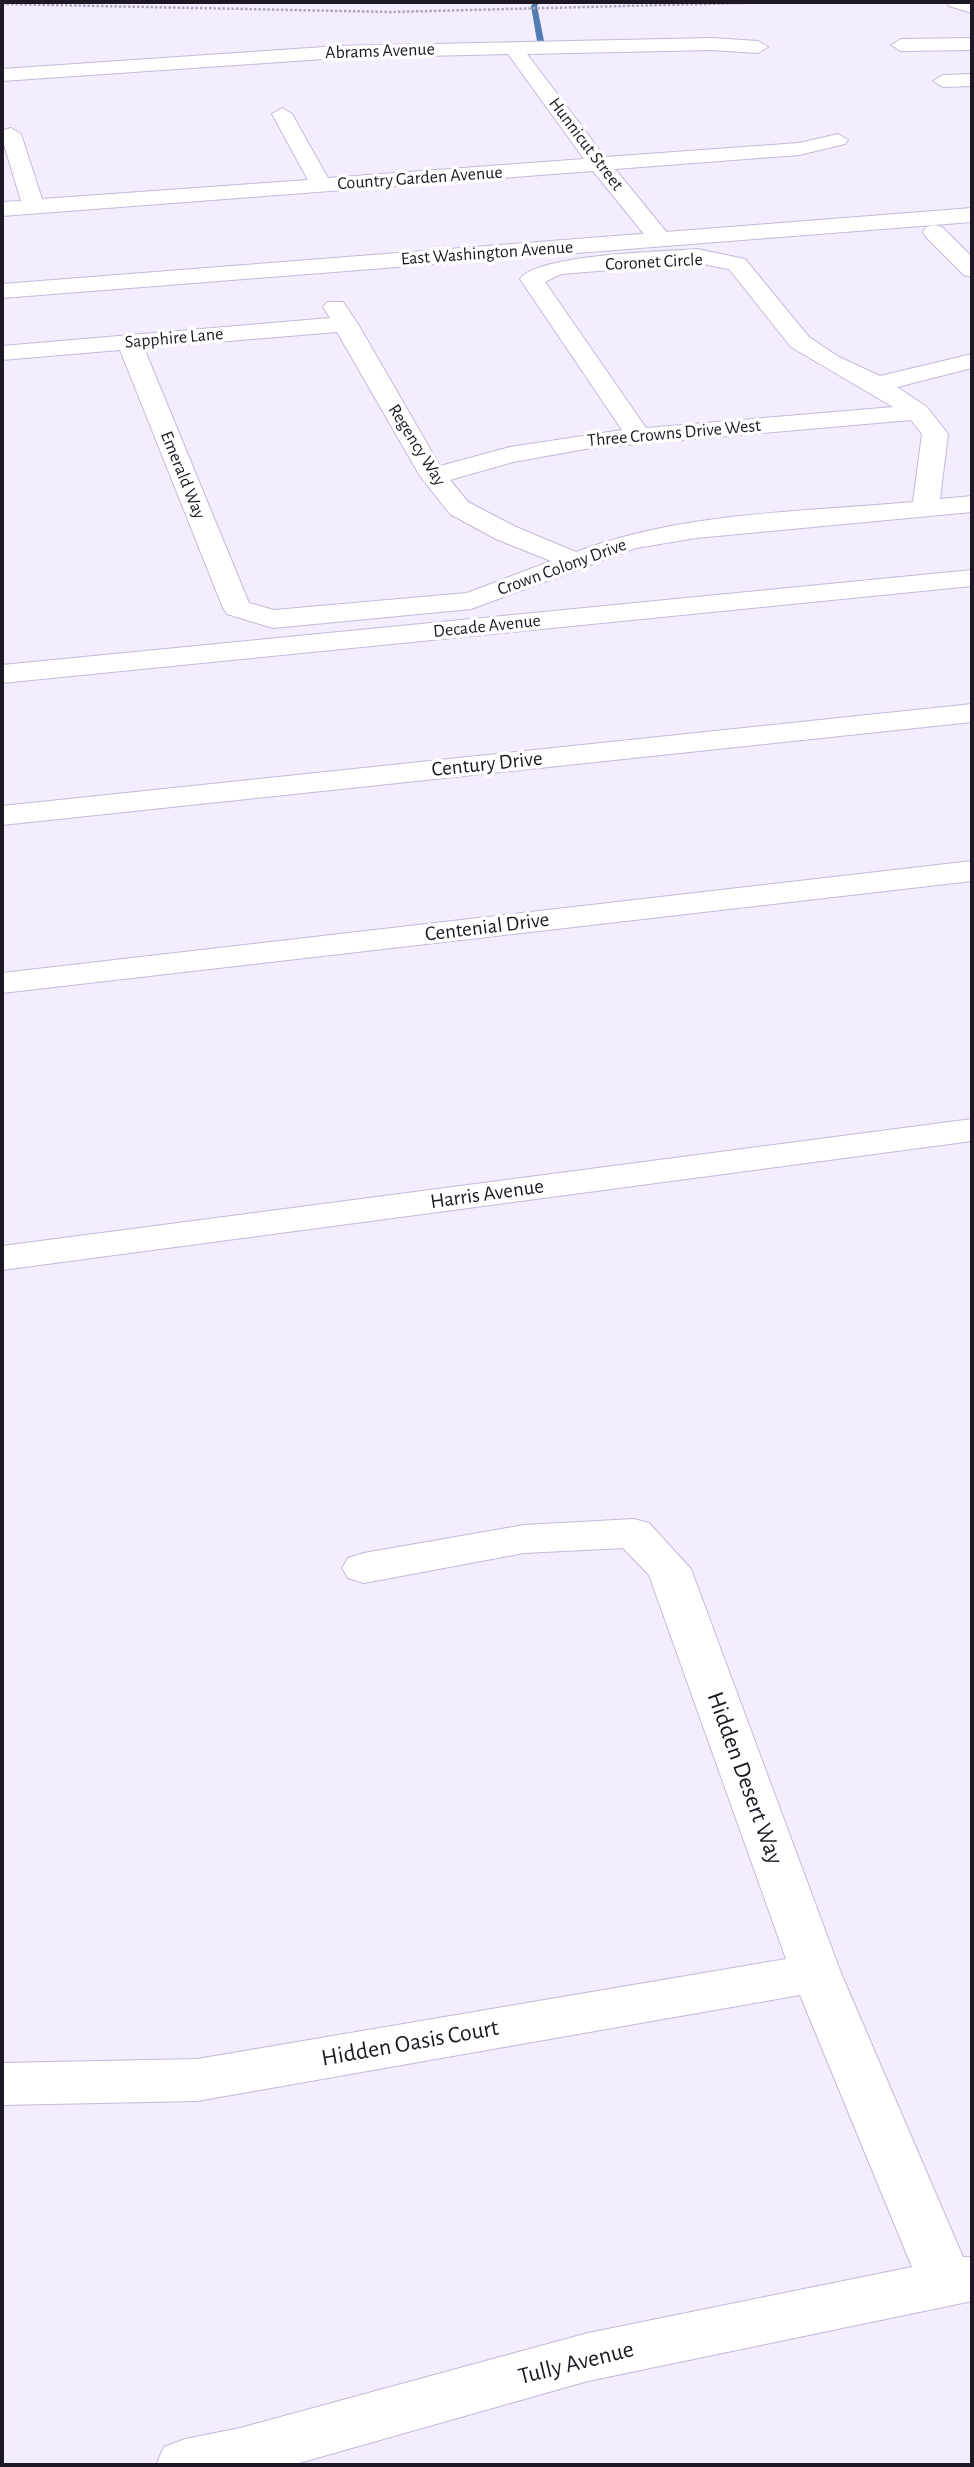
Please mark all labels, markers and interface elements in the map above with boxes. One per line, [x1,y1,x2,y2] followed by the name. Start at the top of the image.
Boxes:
[325,38,435,64] street label: Abrams Avenue
[544,93,628,195] street label: Hunnicut Street
[337,161,503,195] street label: Country Garden Avenue
[400,236,574,270] street label: East Washington Avenue
[605,249,703,275] street label: Coronet Circle
[124,323,224,353] street label: Sapphire Lane
[383,400,451,490] street label: Regency Way
[586,415,762,451] street label: Three Crowns Drive West
[156,428,210,522] street label: Emerald Way
[495,534,629,600] street label: Crown Colony Drive
[432,610,542,642] street label: Decade Avenue
[430,746,544,782] street label: Century Drive
[423,907,551,947] street label: Centenial Drive
[429,1174,545,1214] street label: Harris Avenue
[700,1688,790,1868] street label: Hidden Desert Way
[319,2013,501,2073] street label: Hidden Oasis Court
[515,2335,637,2391] street label: Tully Avenue

